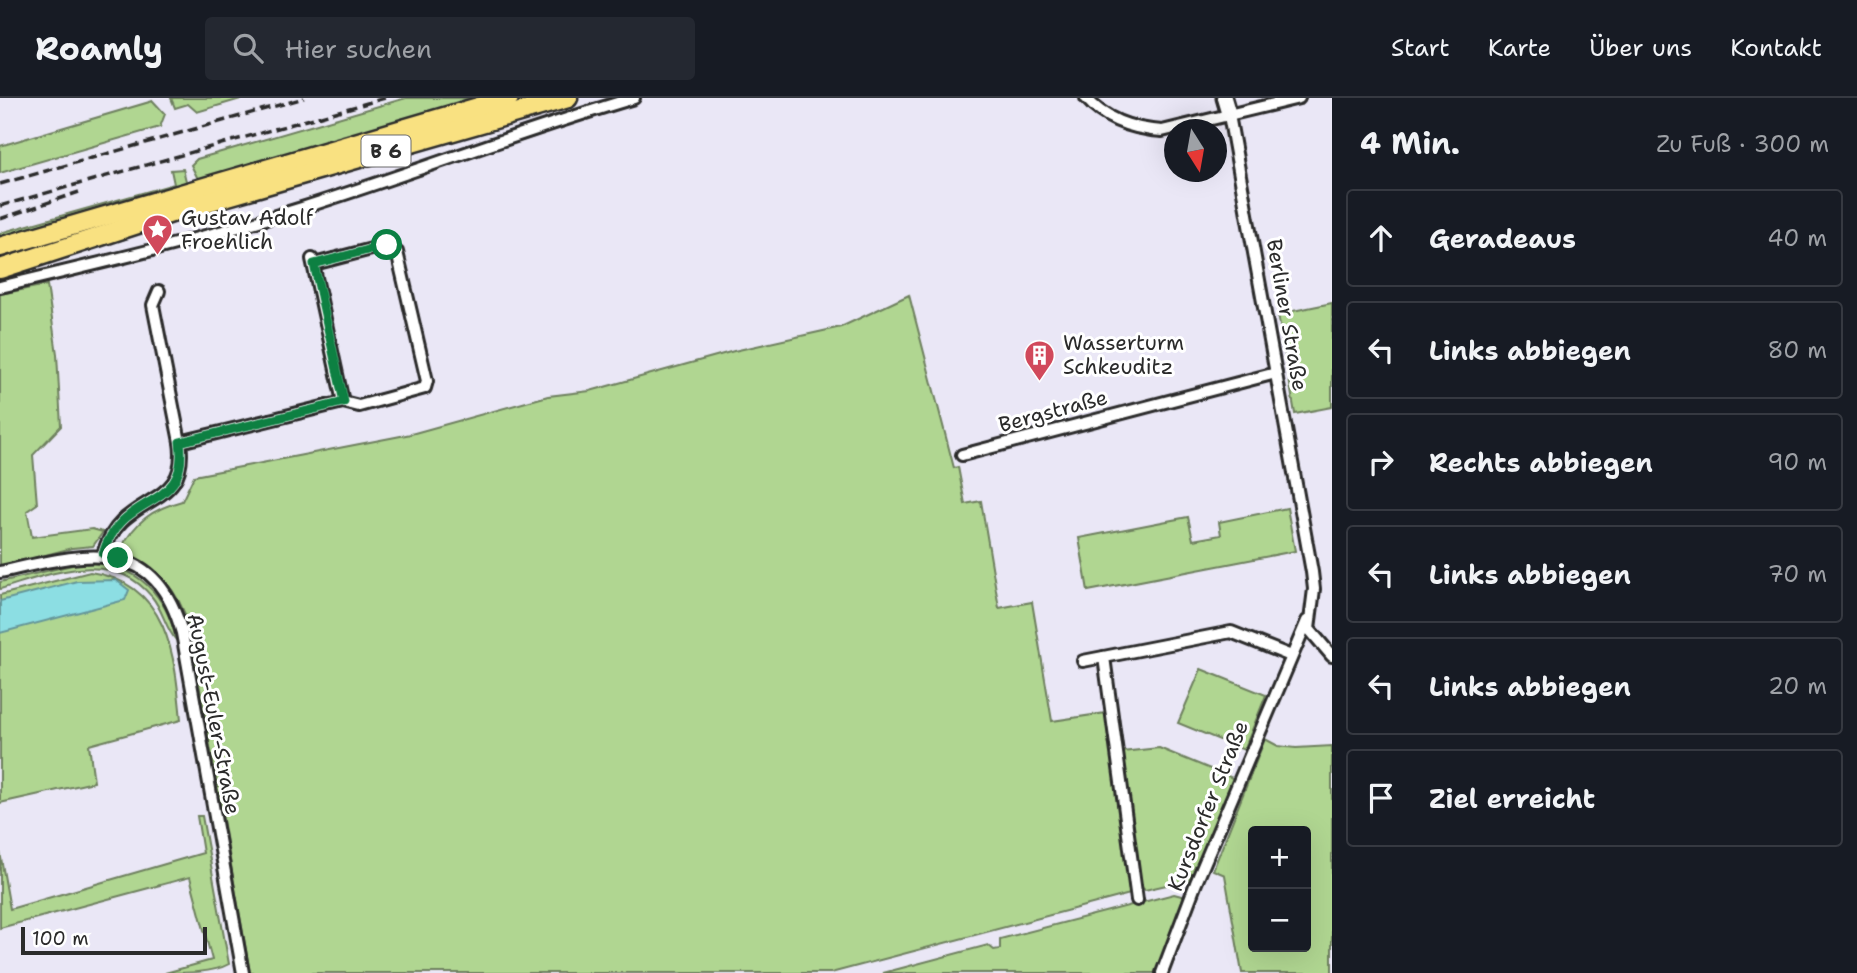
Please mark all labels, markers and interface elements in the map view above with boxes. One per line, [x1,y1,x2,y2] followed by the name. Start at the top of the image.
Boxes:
[205,17,695,80] search box
[35,26,163,71] text: Roamly
[229,29,267,67] icon: search
[285,31,432,66] text: Hier suchen
[1391,32,1450,64] text: Start
[1488,32,1551,64] text: Karte
[1589,32,1692,64] text: Über uns
[1730,32,1822,64] text: Kontakt
[1164,119,1227,182] north arrow
[1360,123,1460,164] text: 4 Min.
[1656,129,1829,159] text: Zu Fuß · 300 m
[362,136,410,166] road number: B 6
[181,204,314,256] place label: Gustav Adolf Froehlich
[141,213,175,257] place icon: Gustav Adolf Froehlich
[1362,219,1400,257] icon: ahead
[1429,221,1576,256] text: Geradeaus
[1767,223,1827,253] text: 40 m
[371,229,402,260] route start
[1260,237,1314,393] street label: Berliner Straße
[1063,329,1184,381] place label: Wasserturm Schkeuditz
[1362,331,1400,369] icon: left
[1429,333,1631,368] text: Links abbiegen
[1768,335,1827,365] text: 80 m
[1023,338,1057,382] building icon: Wasserturm Schkeuditz
[996,383,1110,439] street label: Bergstraße
[1362,443,1400,481] icon: right
[1429,445,1653,480] text: Rechts abbiegen
[1767,447,1827,477] text: 90 m
[102,542,133,573] route end
[1362,555,1400,593] icon: left
[1429,557,1631,592] text: Links abbiegen
[1768,559,1827,589] text: 70 m
[181,611,247,817] street label: August-Euler-Straße
[1362,667,1400,705] icon: left
[1429,669,1631,704] text: Links abbiegen
[1768,671,1827,701] text: 20 m
[1161,717,1255,895] street label: Kursdorfer Straße
[1362,779,1400,817] icon: arrive
[1429,781,1595,816] text: Ziel erreicht
[1248,826,1311,952] map controls
[1248,826,1311,889] button: +
[1248,889,1311,952] button: −
[21,924,206,956] scale bar
[32,926,89,951] text: 100 m

